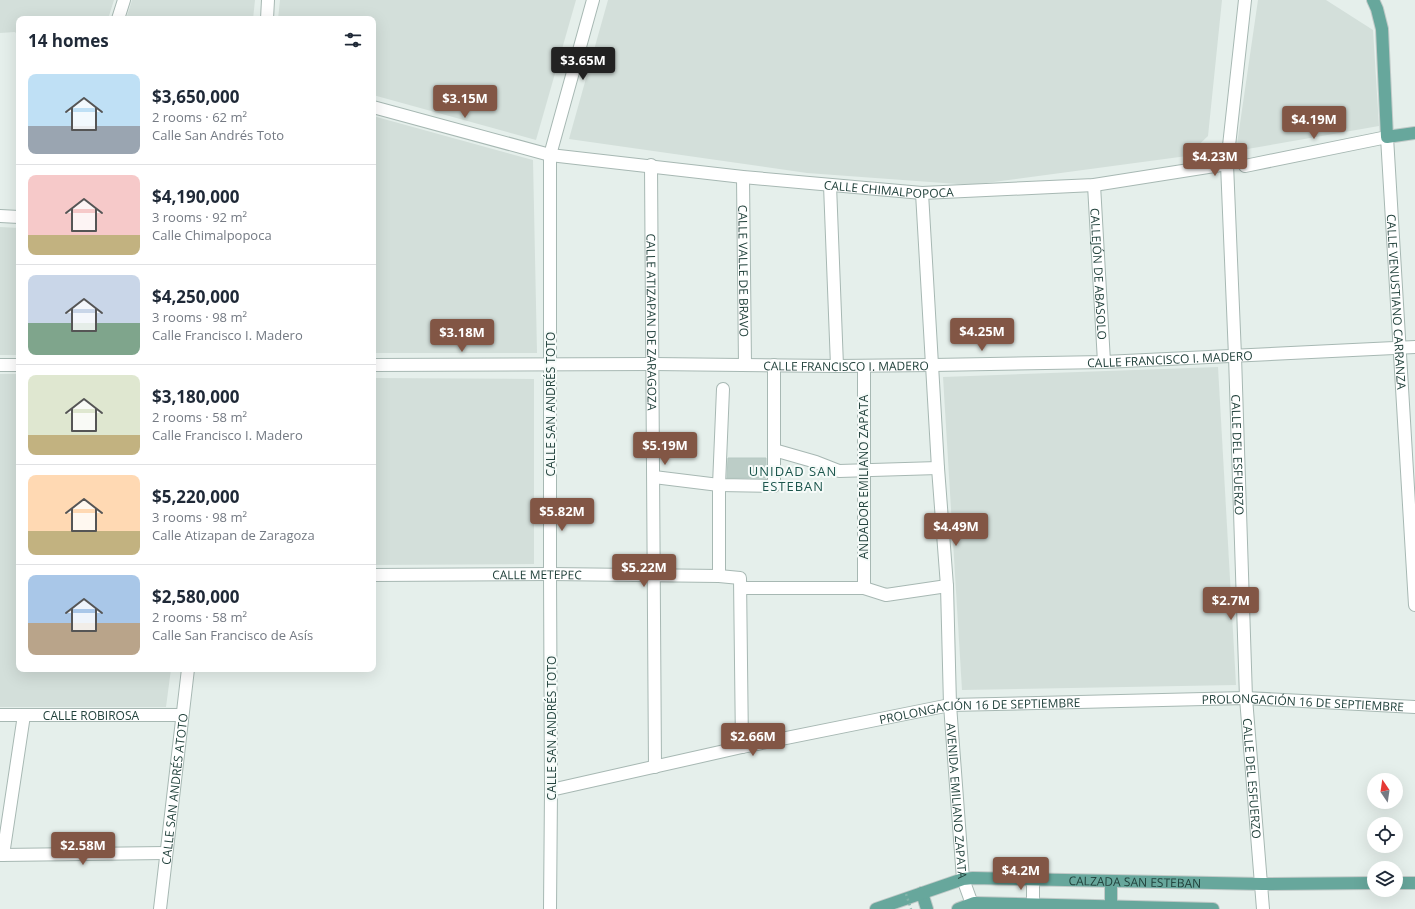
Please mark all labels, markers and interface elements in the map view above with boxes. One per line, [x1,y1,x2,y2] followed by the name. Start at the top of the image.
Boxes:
[28,29,109,52] text: 14 homes
[342,29,364,51] icon: filters
[550,47,616,81] pin: $3.65M
[560,51,606,69] text: $3.65M
[152,85,239,108] text: $3,650,000
[432,85,498,119] pin: $3.15M
[442,89,488,107] text: $3.15M
[60,90,108,138] icon: home
[1281,106,1347,140] pin: $4.19M
[152,108,247,126] text: 2 rooms · 62 m²
[1291,110,1337,128] text: $4.19M
[152,126,284,144] text: Calle San Andrés Toto
[1182,143,1248,177] pin: $4.23M
[1192,147,1238,165] text: $4.23M
[823,176,955,201] street label: CALLE CHIMALPOPOCA
[152,185,239,208] text: $4,190,000
[60,191,108,239] icon: home
[735,205,753,337] street label: CALLE VALLE DE BRAVO
[1087,207,1111,340] street label: CALLEJÓN DE ABASOLO
[152,208,247,226] text: 3 rooms · 92 m²
[1383,213,1411,390] street label: CALLE VENUSTIANO CARRANZA
[152,226,272,244] text: Calle Chimalpopoca
[643,233,661,411] street label: CALLE ATIZAPAN DE ZARAGOZA
[152,285,239,308] text: $4,250,000
[60,291,108,339] icon: home
[152,308,247,326] text: 3 rooms · 98 m²
[949,318,1015,352] pin: $4.25M
[429,319,495,353] pin: $3.18M
[959,322,1005,340] text: $4.25M
[439,323,485,341] text: $3.18M
[152,326,303,344] text: Calle Francisco I. Madero
[542,332,559,476] street label: CALLE SAN ANDRÉS TOTO
[1087,346,1253,371] street label: CALLE FRANCISCO I. MADERO
[763,357,929,375] street label: CALLE FRANCISCO I. MADERO
[152,385,239,408] text: $3,180,000
[60,391,108,439] icon: home
[855,394,872,559] street label: ANDADOR EMILIANO ZAPATA
[1228,394,1249,515] street label: CALLE DEL ESFUERZO
[152,408,247,426] text: 2 rooms · 58 m²
[152,426,303,444] text: Calle Francisco I. Madero
[632,432,698,466] pin: $5.19M
[642,436,688,454] text: $5.19M
[749,462,837,495] district label: UNIDAD SAN ESTEBAN
[152,485,239,508] text: $5,220,000
[60,491,108,539] icon: home
[529,498,595,532] pin: $5.82M
[539,502,585,520] text: $5.82M
[152,508,247,526] text: 3 rooms · 98 m²
[923,513,989,547] pin: $4.49M
[933,517,979,535] text: $4.49M
[152,526,315,544] text: Calle Atizapan de Zaragoza
[611,554,677,588] pin: $5.22M
[621,558,667,576] text: $5.22M
[492,565,582,583] street label: CALLE METEPEC
[152,585,239,608] text: $2,580,000
[1203,587,1259,621] pin: $2.7M
[60,591,108,639] icon: home
[1212,591,1250,609] text: $2.7M
[152,608,247,626] text: 2 rooms · 58 m²
[152,626,313,644] text: Calle San Francisco de Asís
[543,656,560,800] street label: CALLE SAN ANDRÉS TOTO
[1201,689,1404,715] street label: PROLONGACIÓN 16 DE SEPTIEMBRE
[877,693,1080,728] street label: PROLONGACIÓN 16 DE SEPTIEMBRE
[43,707,140,724] street label: CALLE ROBIROSA
[157,712,191,866] street label: CALLE SAN ANDRÉS ATOTO
[1239,718,1266,839] street label: CALLE DEL ESFUERZO
[943,722,971,880] street label: AVENIDA EMILIANO ZAPATA
[720,723,786,757] pin: $2.66M
[730,727,776,745] text: $2.66M
[1367,773,1403,809] north arrow
[1367,773,1403,897] map controls
[1367,817,1403,853] button: locate
[50,832,116,866] pin: $2.58M
[60,836,106,854] text: $2.58M
[993,857,1049,891] pin: $4.2M
[1002,861,1040,879] text: $4.2M
[1367,861,1403,897] button: layers
[1068,871,1201,891] street label: CALZADA SAN ESTEBAN

